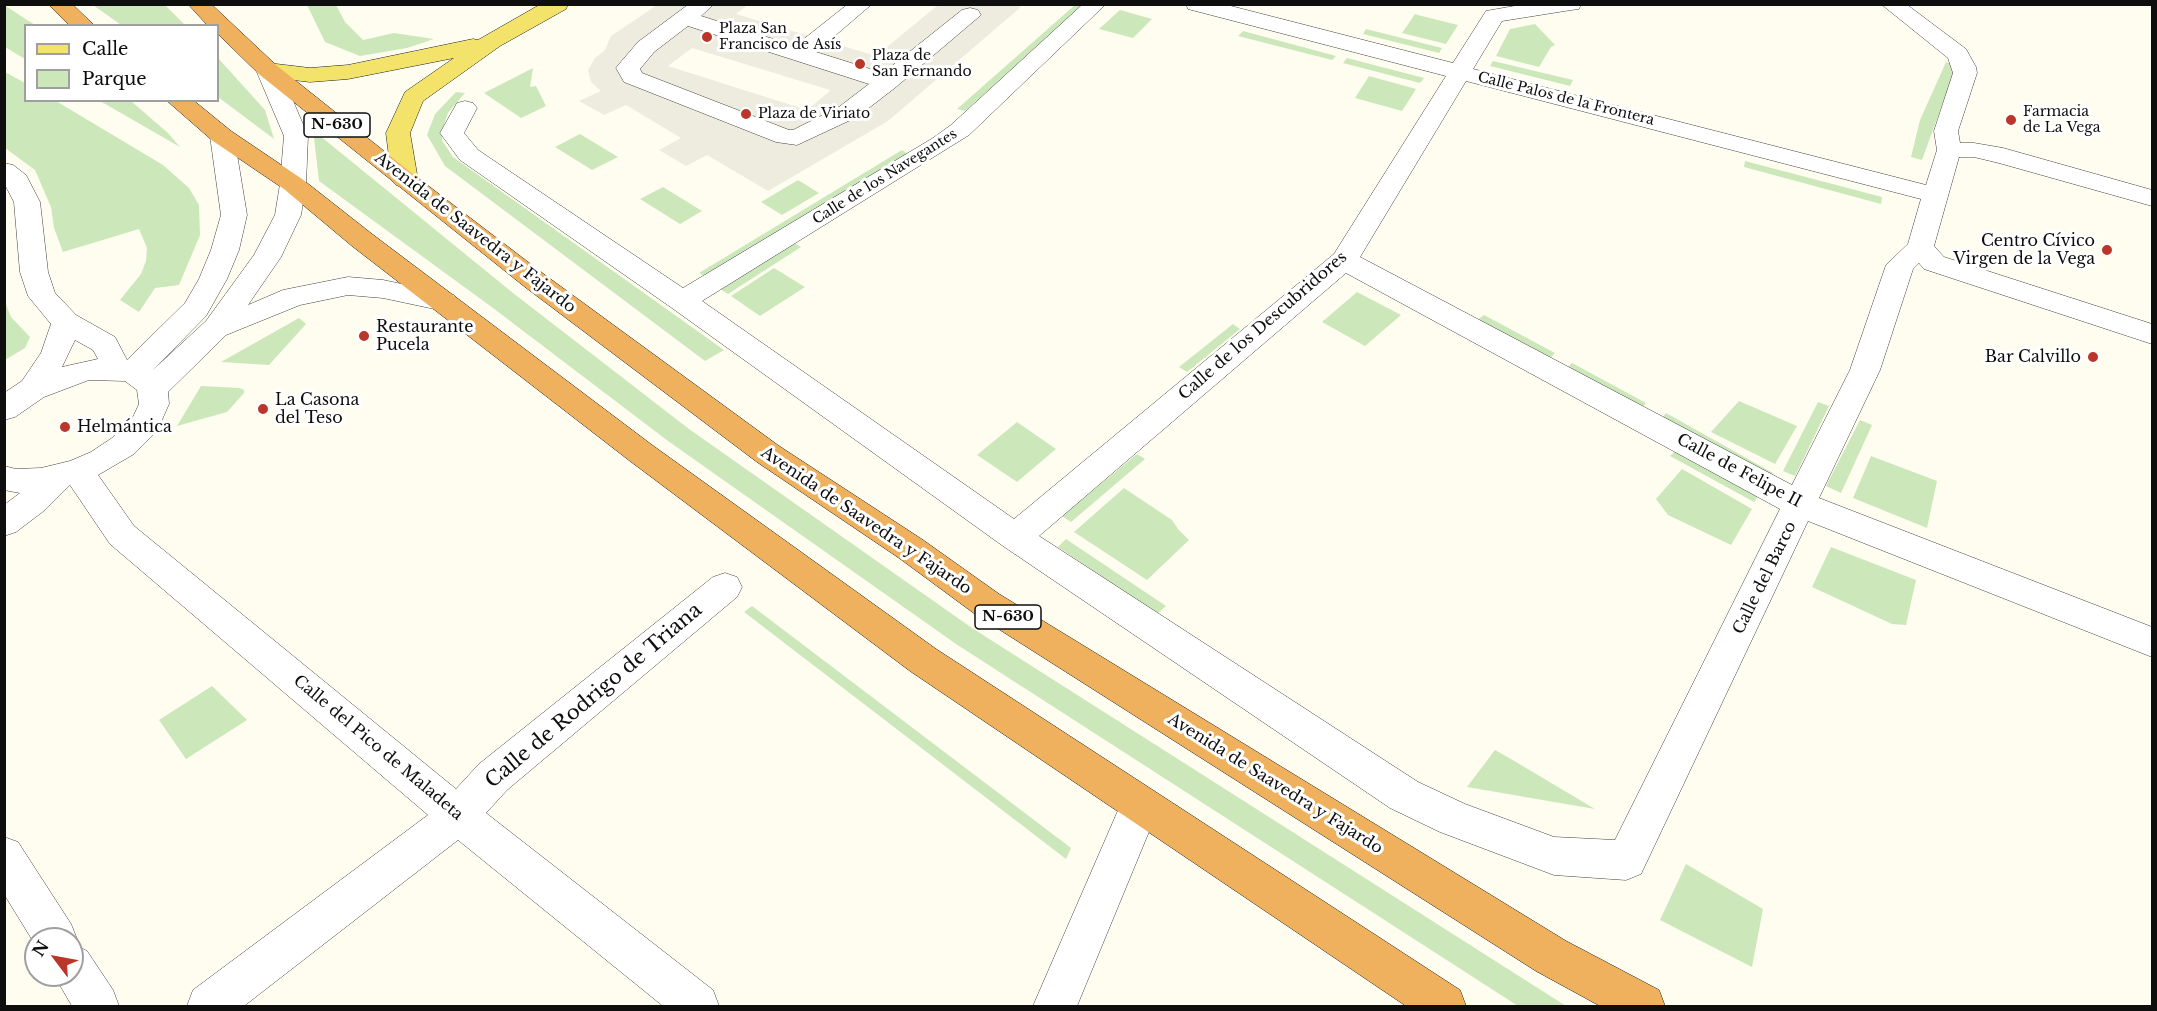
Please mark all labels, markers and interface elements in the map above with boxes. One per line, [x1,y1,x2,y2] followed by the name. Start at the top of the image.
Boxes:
[719,21,841,54] place label: Plaza San Francisco de Asís
[24,24,219,102] legend
[700,30,714,44] marker: Plaza San Francisco de Asís
[82,38,128,60] text: Calle
[872,48,972,80] place label: Plaza de San Fernando
[853,57,867,71] marker: Plaza de San Fernando
[82,68,147,90] text: Parque
[1476,69,1656,129] street label: Calle Palos de la Frontera
[2023,104,2100,136] place label: Farmacia de La Vega
[758,106,870,122] place label: Plaza de Viriato
[739,107,753,121] marker: Plaza de Viriato
[304,113,370,137] road number: N-630
[2004,113,2018,127] marker: Farmacia de La Vega
[810,126,960,228] street label: Calle de los Navegantes
[371,149,579,317] street label: Avenida de Saavedra y Fajardo
[1953,231,2095,269] place label: Centro Cívico Virgen de la Vega
[2100,243,2114,257] marker: Centro Cívico Virgen de la Vega
[1175,248,1351,404] street label: Calle de los Descubridores
[376,317,473,355] place label: Restaurante Pucela
[357,329,371,343] marker: Restaurante Pucela
[1985,347,2081,367] place label: Bar Calvillo
[2086,350,2100,364] marker: Bar Calvillo
[275,390,359,428] place label: La Casona del Teso
[256,402,270,416] marker: La Casona del Teso
[77,417,172,437] place label: Helmántica
[58,420,72,434] marker: Helmántica
[1673,430,1805,512] street label: Calle de Felipe II
[757,443,975,599] street label: Avenida de Saavedra y Fajardo
[1729,518,1801,638] street label: Calle del Barco
[481,598,707,794] street label: Calle de Rodrigo de Triana
[975,605,1041,629] road number: N-630
[289,671,467,825] street label: Calle del Pico de Maladeta
[1164,710,1386,858] street label: Avenida de Saavedra y Fajardo
[24,927,84,987] north arrow
[28,937,53,960] text: N

